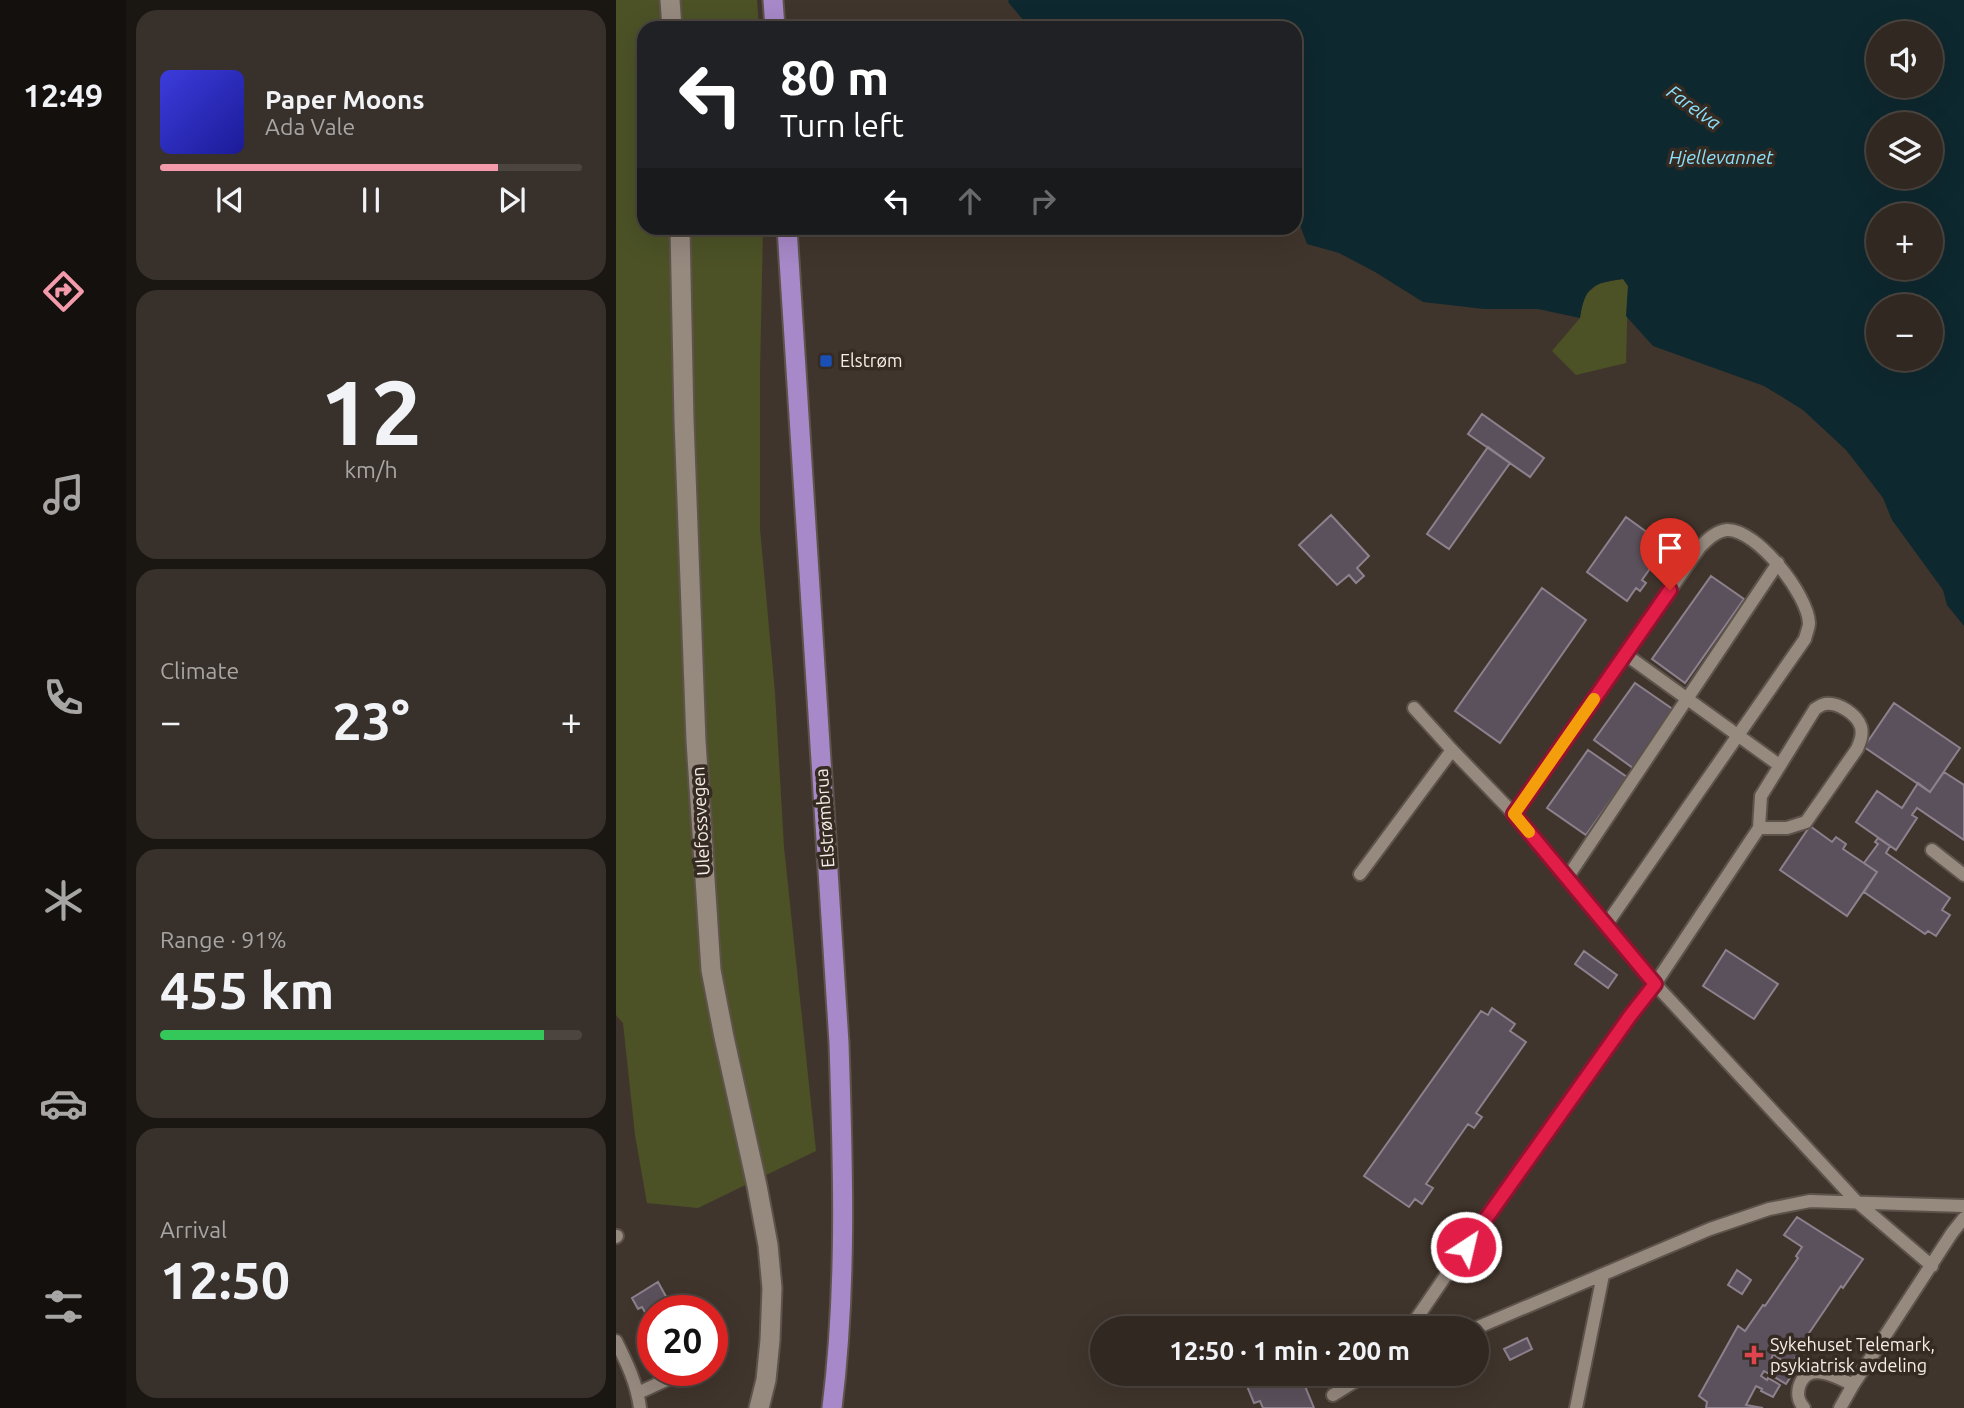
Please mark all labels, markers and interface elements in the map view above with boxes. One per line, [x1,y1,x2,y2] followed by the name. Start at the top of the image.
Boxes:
[1866,21,1943,371] map controls
[1866,21,1943,98] button: sound
[665,49,756,140] icon: left
[780,49,889,104] text: 80 m
[23,77,103,113] text: 12:49
[1663,80,1725,134] water label: Farelva
[265,85,424,114] text: Paper Moons
[780,107,904,143] text: Turn left
[1866,112,1943,189] button: layers
[265,114,355,139] text: Ada Vale
[1669,146,1774,168] water label: Hjellevannet
[211,181,249,219] icon: previous
[352,181,390,219] icon: pause
[493,181,531,219] icon: next
[878,182,916,220] icon: left
[951,182,989,220] icon: ahead
[1024,182,1062,220] icon: right
[1866,203,1943,280] button: +
[39,267,88,316] icon: directions
[1866,294,1943,371] button: −
[840,350,903,370] place label: Elstrøm
[818,353,834,369] marker: Elstrøm
[320,360,422,462] text: 12
[344,457,398,482] text: km/h
[39,470,88,519] icon: music
[1640,518,1700,590] pin
[1651,529,1689,567] icon: arrive
[160,658,239,683] text: Climate
[39,673,88,722] icon: phone
[332,692,410,750] text: 23°
[160,700,181,742] text: −
[561,700,582,742] text: +
[687,766,713,876] street label: Ulefossvegen
[811,768,837,868] street label: Elstrømbrua
[39,876,88,925] icon: climate
[160,927,287,952] text: Range · 91%
[160,961,334,1019] text: 455 km
[39,1079,88,1128] icon: car
[1429,1210,1503,1284] position arrow
[160,1217,227,1242] text: Arrival
[160,1251,290,1309] text: 12:50
[39,1282,88,1331] icon: filters
[637,1295,728,1386] speed limit sign: 20
[1770,1334,1935,1375] place label: Sykehuset Telemark, psykiatrisk avdeling
[1169,1336,1410,1365] text: 12:50 · 1 min · 200 m
[1744,1345,1764,1365] marker: Sykehuset Telemark, psykiatrisk avdeling

